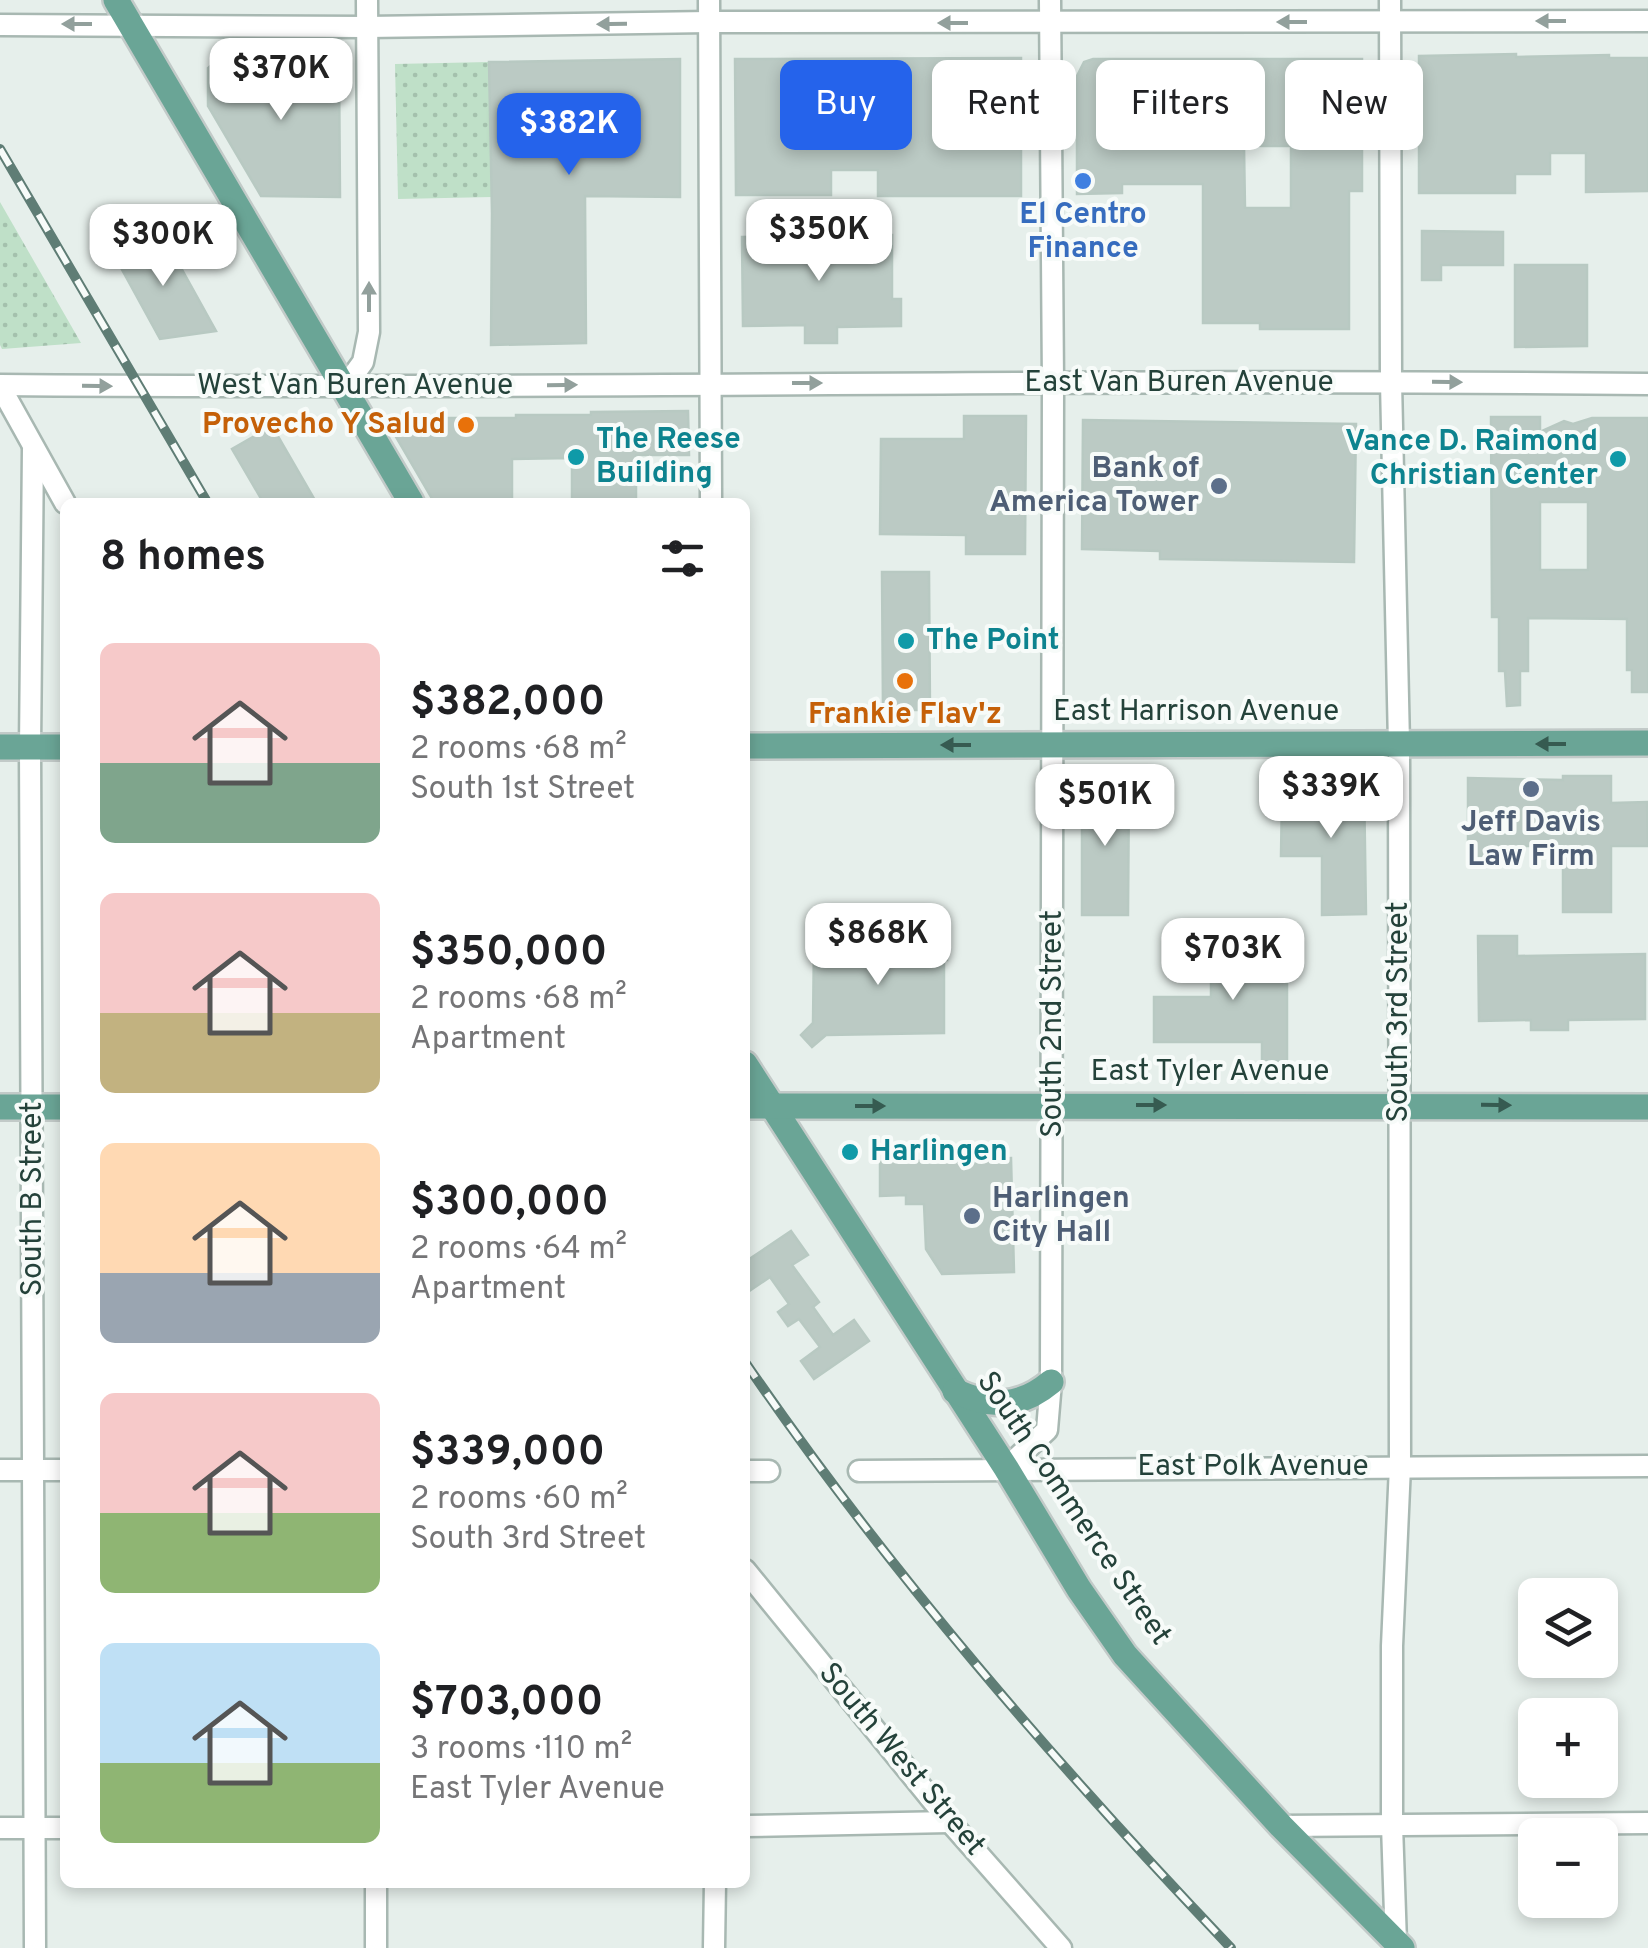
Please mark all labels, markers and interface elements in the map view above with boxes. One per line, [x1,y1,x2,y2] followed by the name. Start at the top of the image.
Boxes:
[1534,13,1566,29] one-way arrow
[1275,14,1307,30] one-way arrow
[936,15,968,31] one-way arrow
[60,16,92,32] one-way arrow
[595,16,627,32] one-way arrow
[211,38,351,123] pin: $370K
[232,50,330,90] text: $370K
[780,60,912,150] chip: Buy
[932,60,1076,150] chip: Rent
[1096,60,1265,150] chip: Filters
[1285,60,1423,150] chip: New
[499,93,639,178] pin: $382K
[519,105,619,145] text: $382K
[1072,170,1094,192] marker: El Centro Finance
[1019,197,1147,268] place label: El Centro Finance
[749,199,889,284] pin: $350K
[93,204,233,289] pin: $300K
[768,211,870,251] text: $350K
[112,216,214,256] text: $300K
[361,281,377,313] one-way arrow
[1024,365,1334,402] street label: East Van Buren Avenue
[197,368,513,405] street label: West Van Buren Avenue
[1432,374,1464,390] one-way arrow
[792,375,824,391] one-way arrow
[547,377,579,393] one-way arrow
[82,378,114,394] one-way arrow
[202,407,446,444] place label: Provecho Y Salud
[455,414,477,436] marker: Provecho Y Salud
[596,422,741,493] place label: The Reese Building
[1345,424,1598,495] place label: Vance D. Raimond Christian Center
[565,446,587,468] marker: The Reese Building
[1607,448,1629,470] marker: Vance D. Raimond Christian Center
[989,451,1199,522] place label: Bank of America Tower
[1208,475,1230,497] marker: Bank of America Tower
[655,531,710,586] icon: filters
[100,532,266,585] text: 8 homes
[926,623,1060,660] place label: The Point
[895,630,917,652] marker: The Point
[894,670,916,692] marker: Frankie Flav'z
[410,677,605,730] text: $382,000
[180,683,300,803] icon: home
[1053,694,1339,731] street label: East Harrison Avenue
[808,697,1002,734] place label: Frankie Flav'z
[410,730,627,770] text: 2 rooms · 68 m²
[1534,736,1566,752] one-way arrow
[939,737,971,753] one-way arrow
[1261,756,1401,841] pin: $339K
[1035,764,1175,849] pin: $501K
[1281,768,1381,808] text: $339K
[410,770,635,810] text: South 1st Street
[1057,776,1153,816] text: $501K
[1520,778,1542,800] marker: Jeff Davis Law Firm
[1461,805,1601,876] place label: Jeff Davis Law Firm
[1381,901,1418,1123] street label: South 3rd Street
[808,903,948,988] pin: $868K
[1035,910,1072,1138] street label: South 2nd Street
[827,915,929,955] text: $868K
[1163,918,1303,1003] pin: $703K
[410,927,607,980] text: $350,000
[1183,930,1283,970] text: $703K
[180,933,300,1053] icon: home
[410,980,627,1020] text: 2 rooms · 68 m²
[410,1020,566,1060] text: Apartment
[1091,1054,1329,1091] street label: East Tyler Avenue
[1136,1097,1168,1113] one-way arrow
[1480,1097,1512,1113] one-way arrow
[854,1098,886,1114] one-way arrow
[15,1101,52,1297] street label: South B Street
[870,1134,1008,1171] place label: Harlingen
[839,1141,861,1163] marker: Harlingen
[410,1177,609,1230] text: $300,000
[992,1181,1130,1252] place label: Harlingen City Hall
[180,1183,300,1303] icon: home
[961,1205,983,1227] marker: Harlingen City Hall
[410,1230,627,1270] text: 2 rooms · 64 m²
[410,1270,566,1310] text: Apartment
[968,1365,1178,1653] street label: South Commerce Street
[410,1427,605,1480] text: $339,000
[180,1433,300,1553] icon: home
[1137,1449,1369,1486] street label: East Polk Avenue
[410,1480,628,1520] text: 2 rooms · 60 m²
[410,1520,646,1560] text: South 3rd Street
[1518,1578,1618,1918] map controls
[1518,1578,1618,1678] button: layers
[810,1656,992,1864] street label: South West Street
[410,1677,603,1730] text: $703,000
[180,1683,300,1803] icon: home
[1518,1698,1618,1798] button: +
[410,1730,632,1770] text: 3 rooms · 110 m²
[410,1770,665,1810] text: East Tyler Avenue
[1518,1818,1618,1918] button: −

